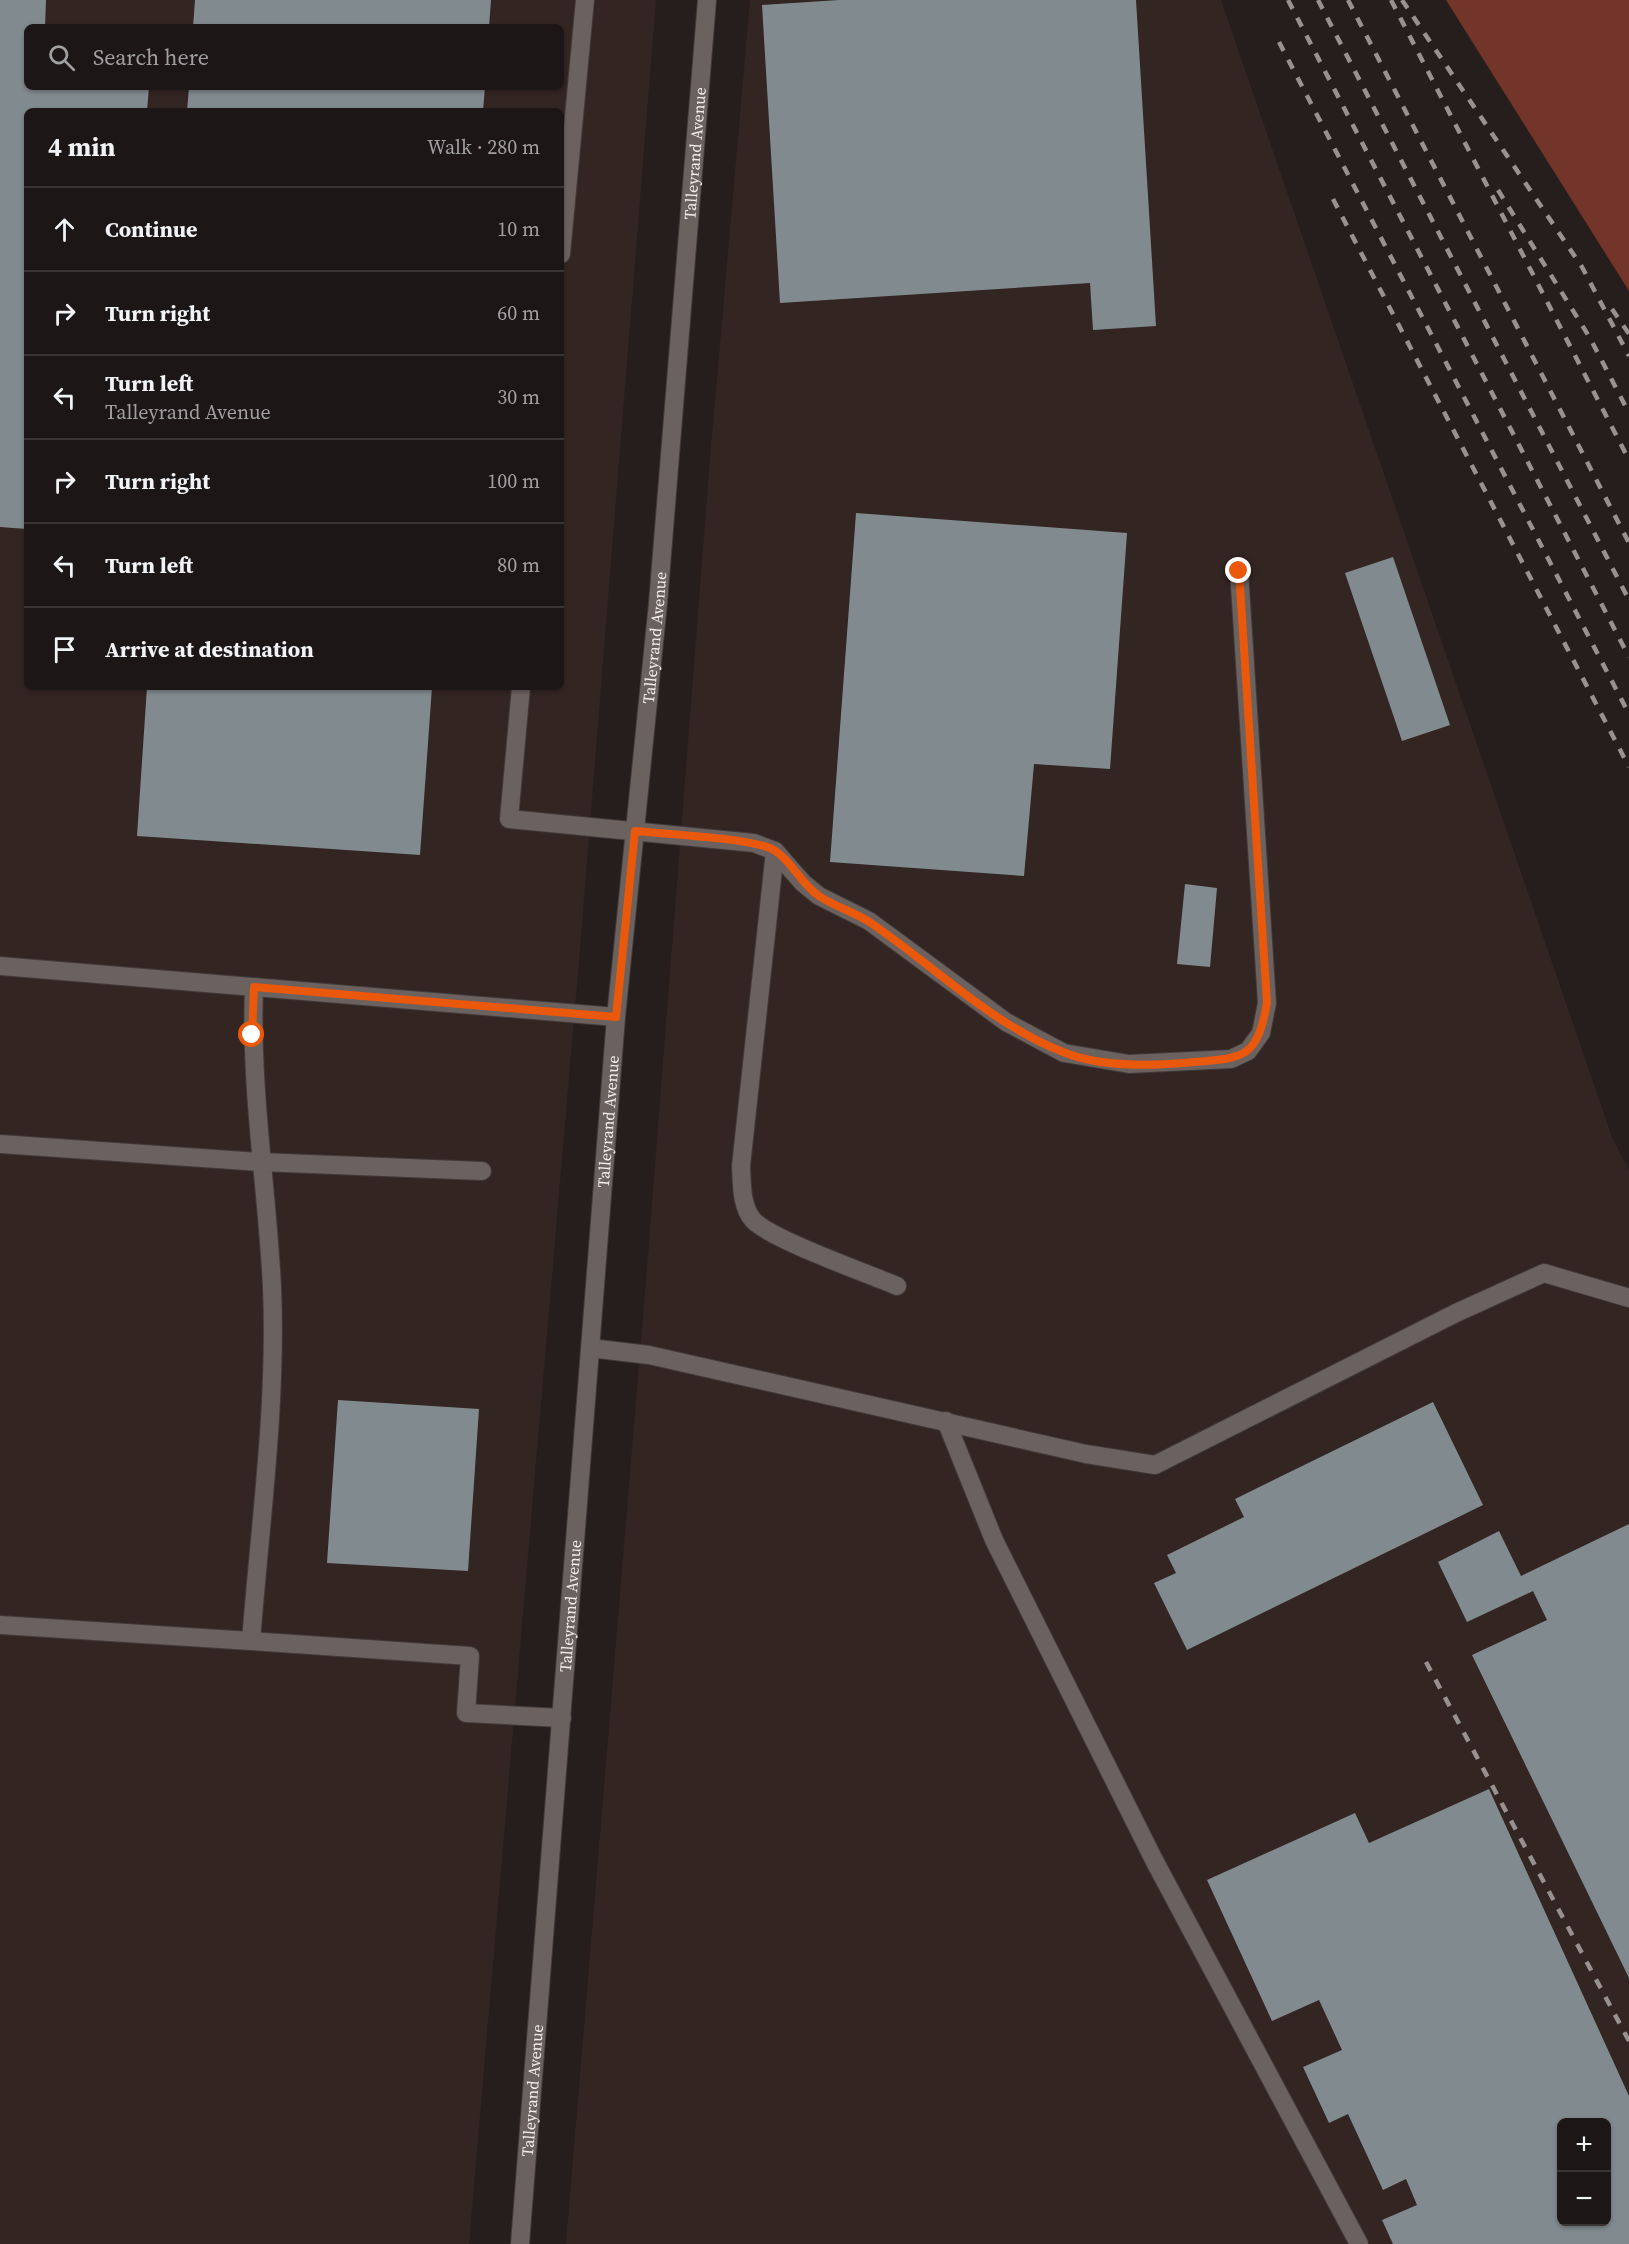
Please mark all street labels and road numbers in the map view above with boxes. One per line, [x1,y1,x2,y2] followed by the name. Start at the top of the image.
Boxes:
[678,86,711,220] street label: Talleyrand Avenue
[637,571,672,705] street label: Talleyrand Avenue
[592,1054,624,1188] street label: Talleyrand Avenue
[554,1539,586,1673] street label: Talleyrand Avenue
[516,2023,548,2157] street label: Talleyrand Avenue

